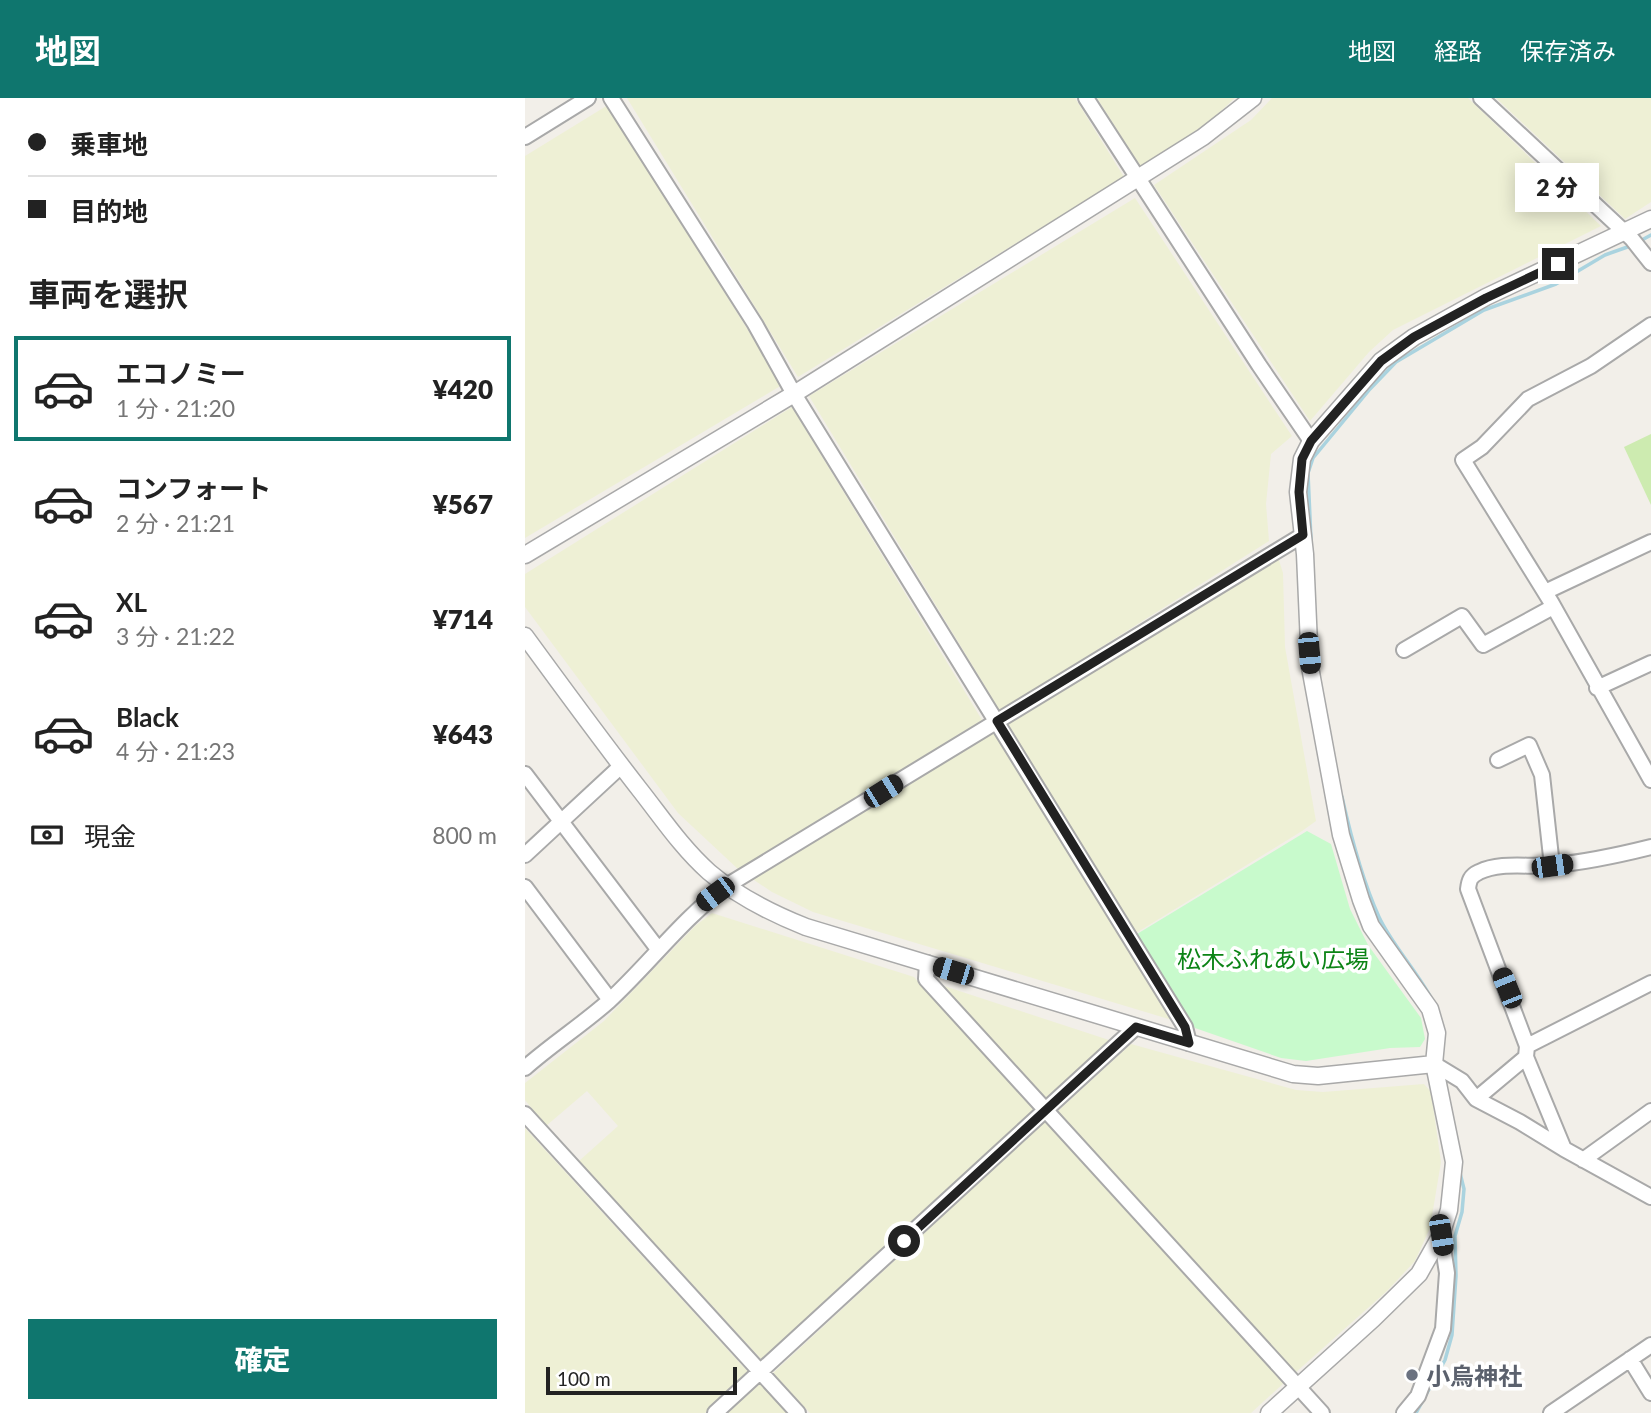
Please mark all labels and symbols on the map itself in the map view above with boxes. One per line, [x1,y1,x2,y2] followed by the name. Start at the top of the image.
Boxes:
[1516,162,1600,212] callout: 2 分
[1542,248,1574,280] route end
[1297,631,1322,675] car
[860,771,907,811] car
[1530,853,1575,879] car
[692,873,739,915] car
[1177,944,1369,973] park label: 松木ふれあい広場
[930,955,977,987] car
[1490,965,1525,1011] car
[1428,1213,1455,1257] car
[888,1225,920,1257] route start
[1426,1361,1522,1390] place label: 小烏神社
[546,1364,737,1396] scale bar
[1404,1367,1420,1383] marker: 小烏神社

